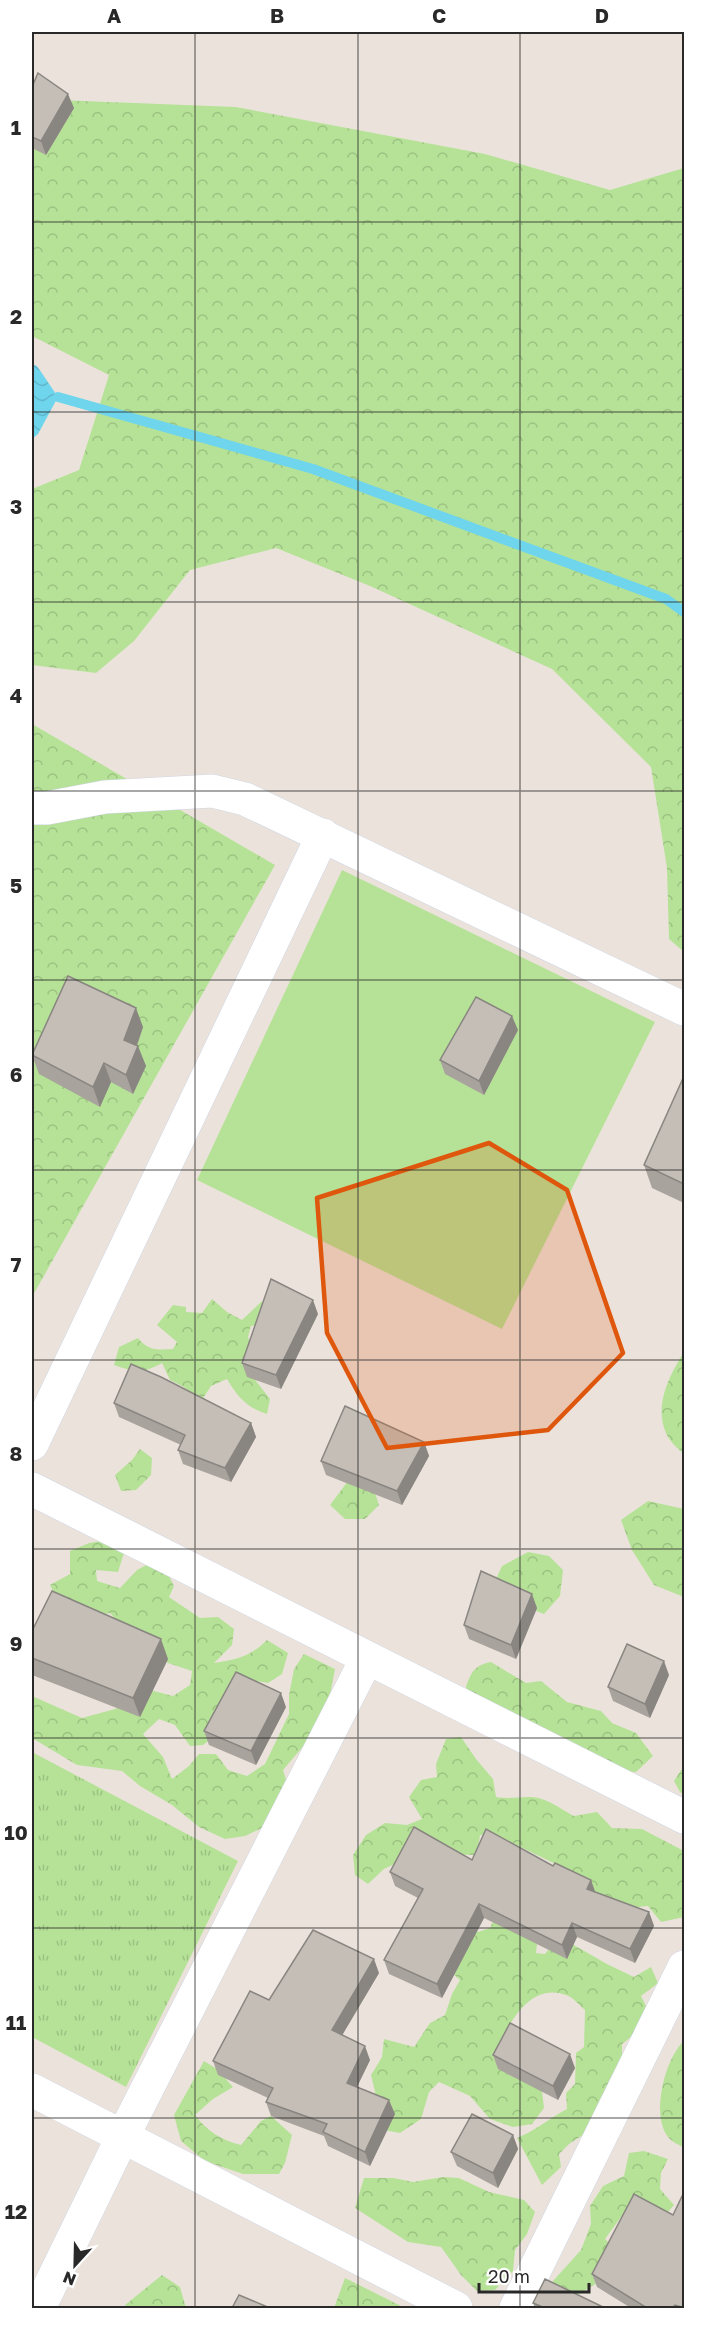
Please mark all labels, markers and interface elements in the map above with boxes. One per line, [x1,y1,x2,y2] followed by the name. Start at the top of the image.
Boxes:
[107,3,121,27] text: A
[270,3,284,27] text: B
[432,3,446,27] text: C
[595,3,609,27] text: D
[11,115,21,139] text: 1
[10,304,22,328] text: 2
[10,494,22,518] text: 3
[10,683,22,707] text: 4
[10,873,22,897] text: 5
[10,1062,22,1086] text: 6
[11,1252,22,1276] text: 7
[10,1441,22,1465] text: 8
[10,1631,22,1655] text: 9
[4,1820,28,1844] text: 10
[6,2010,26,2034] text: 11
[5,2199,27,2223] text: 12
[45,2235,105,2295] north arrow
[479,2256,588,2294] scale bar
[488,2265,530,2287] text: 20 m
[60,2267,79,2290] text: N

